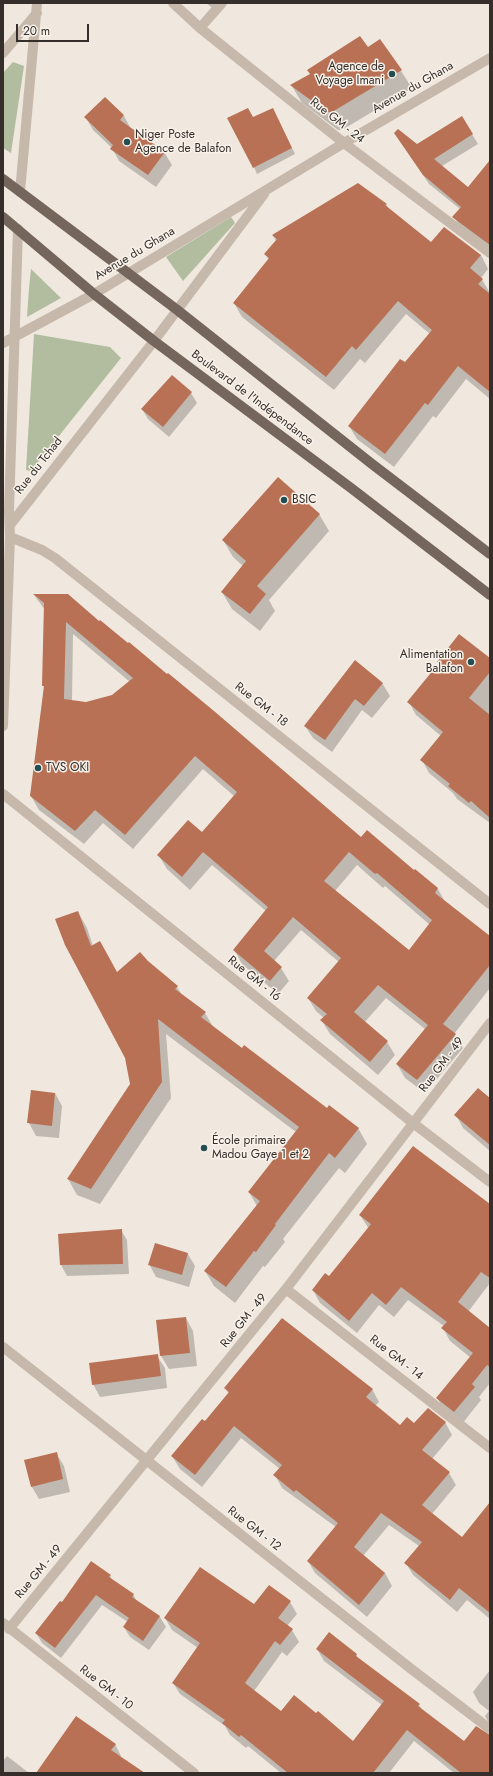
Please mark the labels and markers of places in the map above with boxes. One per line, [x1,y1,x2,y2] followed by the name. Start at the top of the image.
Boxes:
[316,60,384,88] place label: Agence de Voyage Imani
[387,69,397,79] marker: Agence de Voyage Imani
[135,128,232,156] place label: Niger Poste Agence de Balafon
[122,137,132,147] marker: Niger Poste Agence de Balafon
[292,493,316,507] place label: BSIC
[279,495,289,505] marker: BSIC
[400,648,463,676] place label: Alimentation Balafon
[466,657,476,667] marker: Alimentation Balafon
[46,761,89,775] place label: TVS OKI
[33,763,43,773] marker: TVS OKI
[212,1134,309,1162] place label: École primaire Madou Gaye 1 et 2
[199,1143,209,1153] marker: École primaire Madou Gaye 1 et 2

